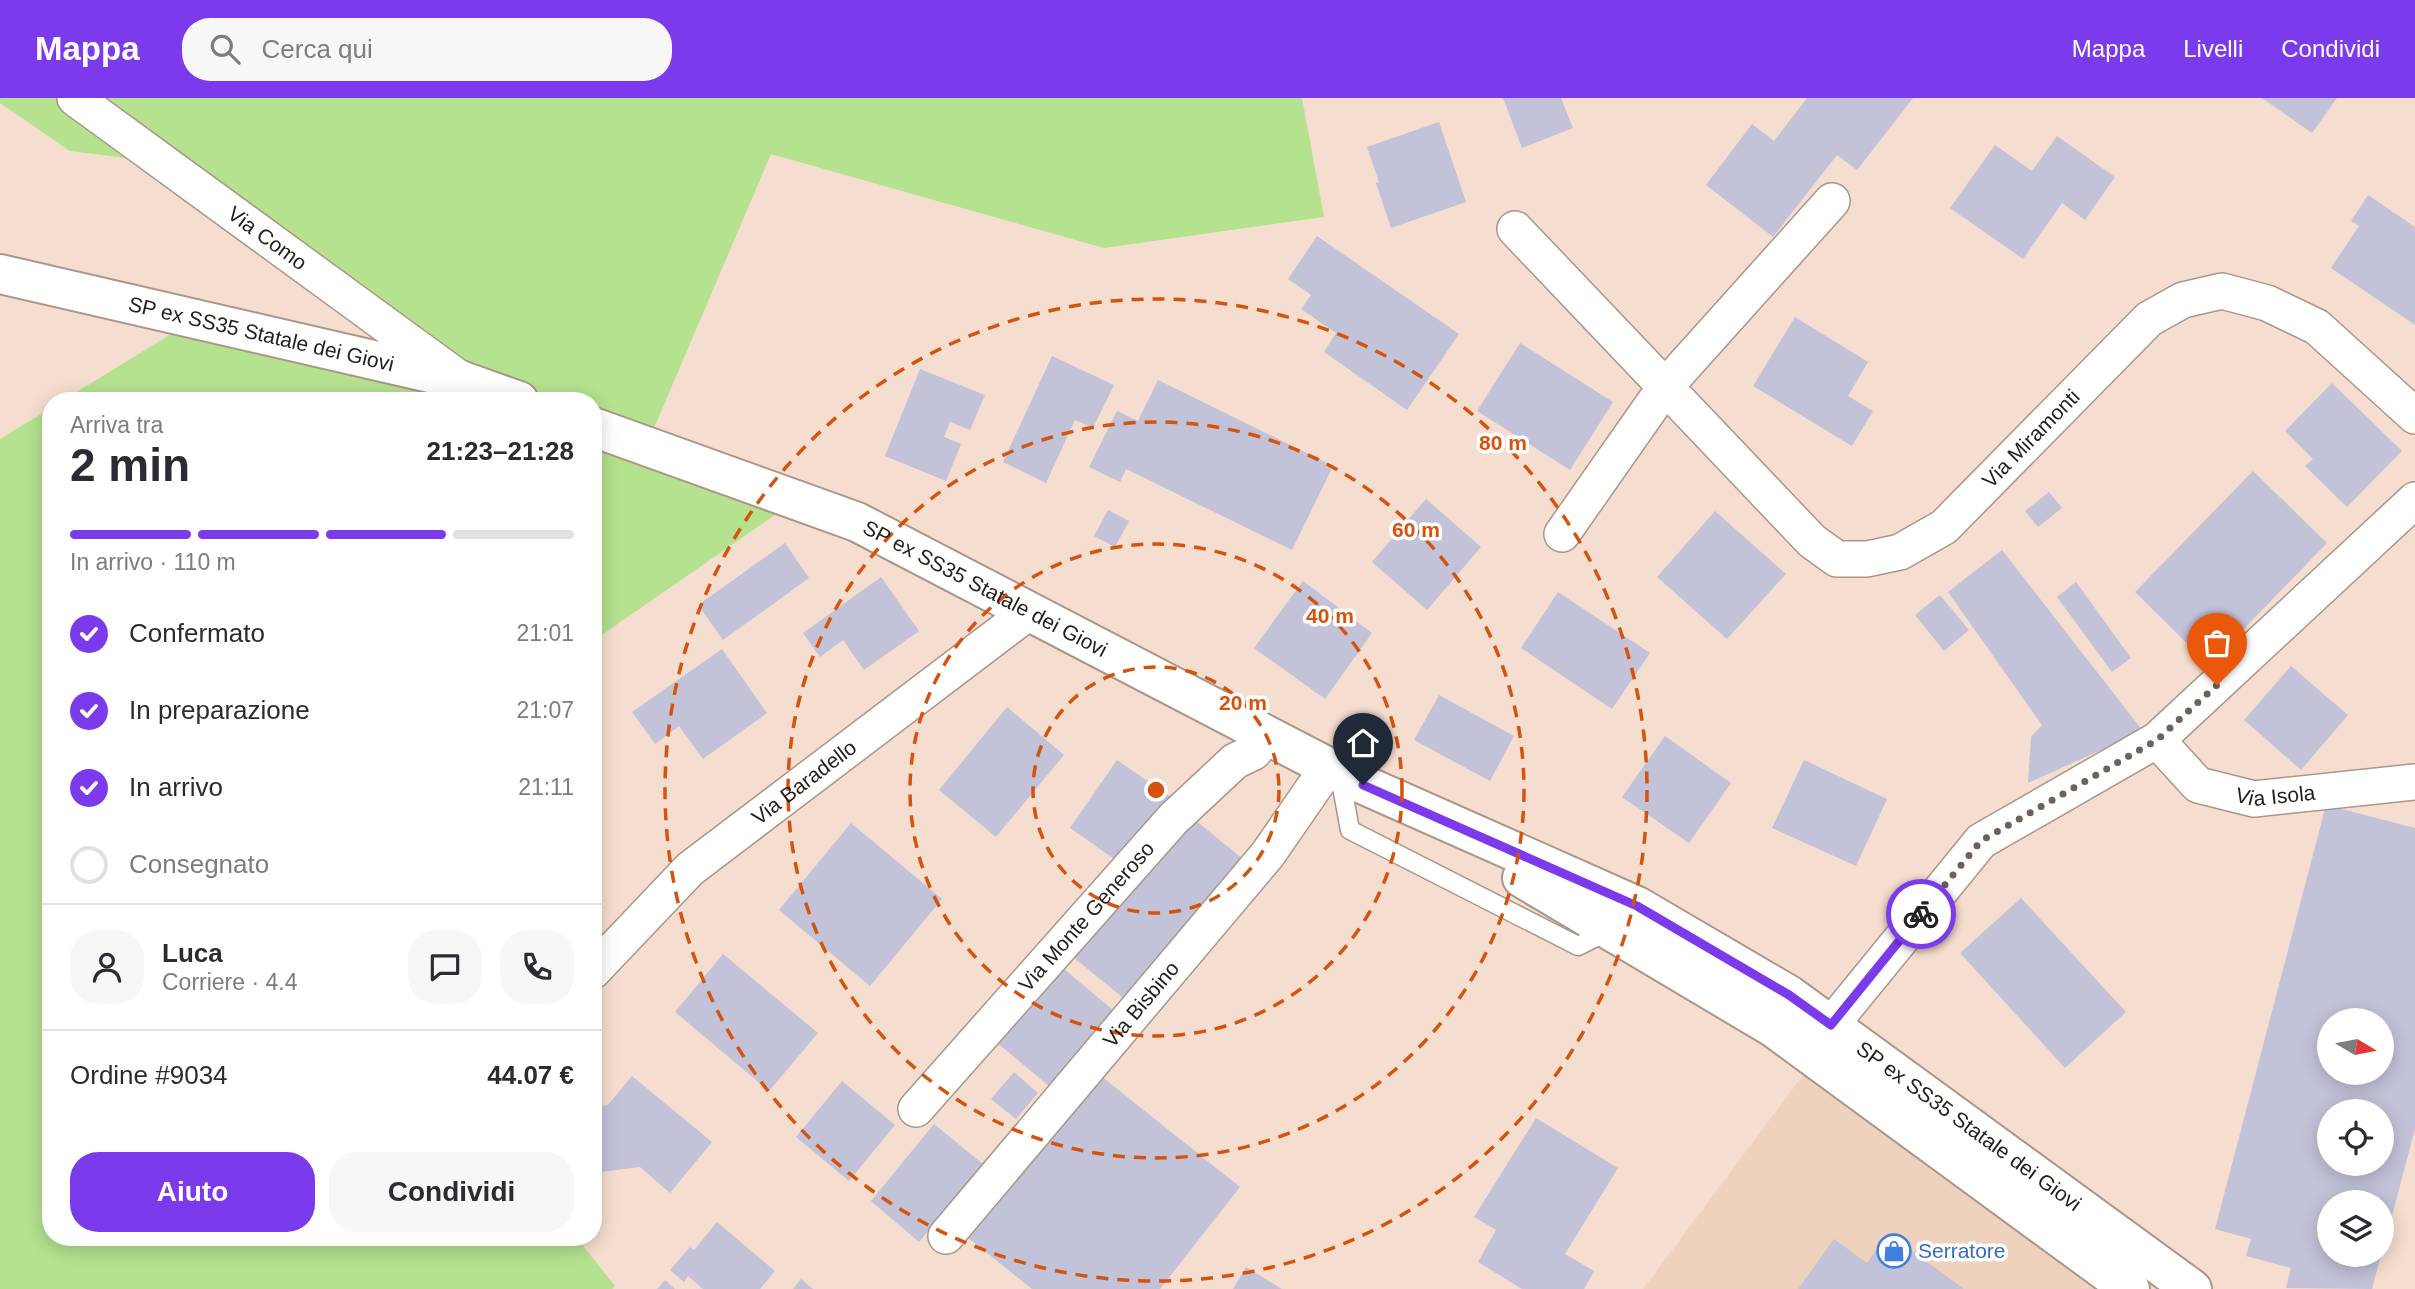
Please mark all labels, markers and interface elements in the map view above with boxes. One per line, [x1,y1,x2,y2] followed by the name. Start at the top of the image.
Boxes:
[182,18,672,81] search box
[35,30,140,67] text: Mappa
[206,30,244,68] icon: search
[262,34,373,64] text: Cerca qui
[2072,35,2145,62] text: Mappa
[2183,35,2243,62] text: Livelli
[2281,35,2380,62] text: Condividi
[224,202,311,274] street label: Via Como
[126,292,396,375] street label: SP ex SS35 Statale dei Giovi
[1978,385,2084,492] street label: Via Miramonti
[70,412,163,438] text: Arriva tra
[1479,431,1527,454] text: 80 m
[427,436,574,466] text: 21:23–21:28
[70,439,190,491] text: 2 min
[859,515,1111,661] street label: SP ex SS35 Statale dei Giovi
[1392,518,1440,541] text: 60 m
[70,549,236,575] text: In arrivo · 110 m
[1306,604,1354,627] text: 40 m
[2187,613,2247,685] pin
[70,615,108,653] icon: check
[129,618,265,648] text: Confermato
[516,620,574,646] text: 21:01
[2198,624,2236,662] icon: bag
[1219,691,1267,714] text: 20 m
[70,692,108,730] icon: check
[129,695,310,725] text: In preparazione
[516,697,574,723] text: 21:07
[1333,713,1393,785] pin
[1344,724,1382,762] icon: home
[747,735,860,829] street label: Via Baradello
[70,769,108,807] icon: check
[129,772,223,802] text: In arrivo
[518,774,574,800] text: 21:11
[1144,778,1168,802] centre of rings
[2233,781,2317,810] street label: Via Isola
[1014,837,1158,996] street label: Via Monte Generoso
[129,849,269,879] text: Consegnato
[1886,879,1956,949] courier
[1902,895,1940,933] icon: bike
[70,930,144,1004] button: person
[408,930,482,1004] button: chat
[500,930,574,1004] button: phone
[162,938,223,968] text: Luca
[1098,957,1183,1051] street label: Via Bisbino
[162,969,297,995] text: Corriere · 4.4
[2317,1008,2394,1085] north arrow
[2317,1008,2394,1267] map controls
[1852,1036,2086,1215] street label: SP ex SS35 Statale dei Giovi
[70,1060,228,1090] text: Ordine #9034
[487,1060,574,1090] text: 44.07 €
[2317,1099,2394,1176] button: locate
[70,1152,315,1232] button: Aiuto
[329,1152,574,1232] button: Condividi
[2317,1190,2394,1267] button: layers
[1875,1232,1913,1270] shop icon: Serratore
[1918,1239,2006,1262] place label: Serratore

